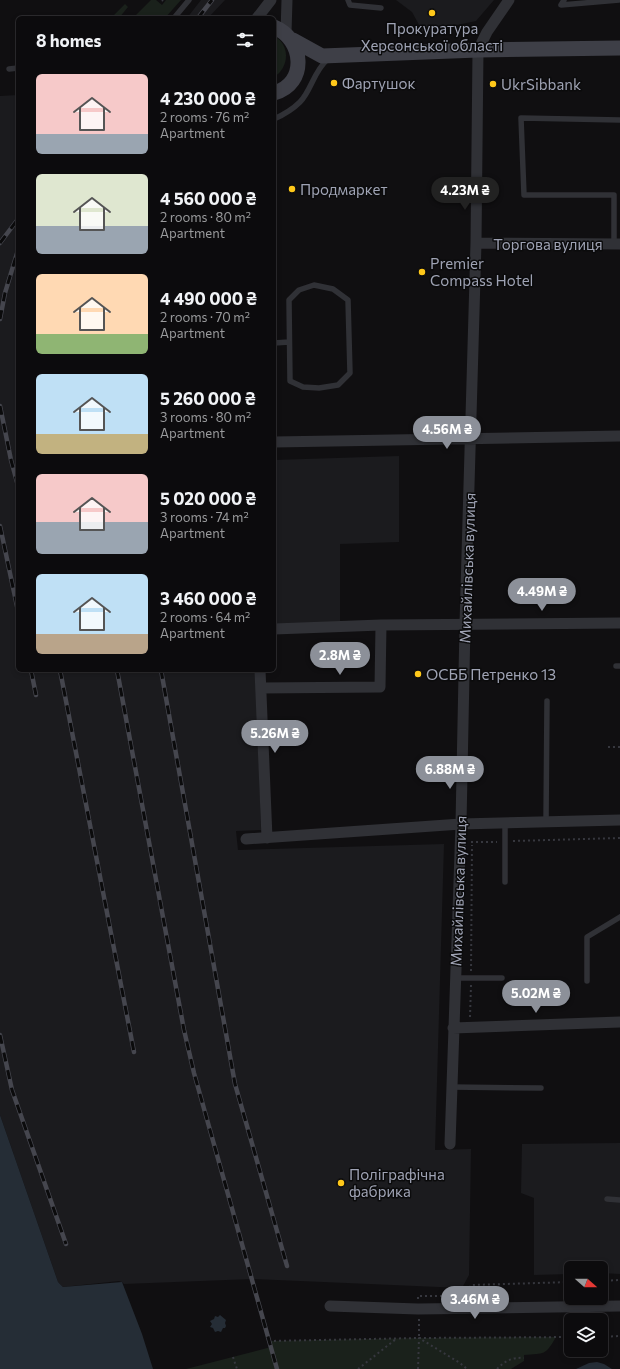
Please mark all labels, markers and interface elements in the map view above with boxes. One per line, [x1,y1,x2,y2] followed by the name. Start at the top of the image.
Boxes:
[427,8,437,18] marker: Прокуратура Херсонської області
[361,19,503,54] place label: Прокуратура Херсонської області
[234,29,256,51] icon: filters
[36,30,101,51] text: 8 homes
[342,74,416,92] place label: Фартушок
[501,75,581,93] place label: UkrSibbank
[329,78,339,88] marker: Фартушок
[488,79,498,89] marker: UkrSibbank
[160,88,256,109] text: 4 230 000 ₴
[68,90,116,138] icon: home
[160,109,249,125] text: 2 rooms · 76 m²
[160,125,225,141] text: Apartment
[428,177,502,211] pin: 4.23M ₴
[300,180,387,198] place label: Продмаркет
[440,182,490,198] text: 4.23M ₴
[287,184,297,194] marker: Продмаркет
[160,188,256,209] text: 4 560 000 ₴
[68,190,116,238] icon: home
[160,209,251,225] text: 2 rooms · 80 m²
[160,225,225,241] text: Apartment
[493,235,603,253] street label: Торгова вулиця
[430,254,533,289] place label: Premier Compass Hotel
[417,267,427,277] marker: Premier Compass Hotel
[160,288,257,309] text: 4 490 000 ₴
[68,290,116,338] icon: home
[160,309,250,325] text: 2 rooms · 70 m²
[160,325,225,341] text: Apartment
[160,388,256,409] text: 5 260 000 ₴
[68,390,116,438] icon: home
[160,409,251,425] text: 3 rooms · 80 m²
[410,416,484,450] pin: 4.56M ₴
[422,421,472,437] text: 4.56M ₴
[160,425,225,441] text: Apartment
[160,488,256,509] text: 5 020 000 ₴
[68,490,116,538] icon: home
[455,492,479,644] street label: Михайлівська вулиця
[160,509,249,525] text: 3 rooms · 74 m²
[160,525,225,541] text: Apartment
[505,578,579,612] pin: 4.49M ₴
[517,583,567,599] text: 4.49M ₴
[160,588,256,609] text: 3 460 000 ₴
[68,590,116,638] icon: home
[160,609,250,625] text: 2 rooms · 64 m²
[160,625,225,641] text: Apartment
[307,642,373,676] pin: 2.8M ₴
[319,647,361,663] text: 2.8M ₴
[426,665,556,683] place label: ОСББ Петренко 13
[413,669,423,679] marker: ОСББ Петренко 13
[238,720,312,754] pin: 5.26M ₴
[250,725,300,741] text: 5.26M ₴
[413,756,487,790] pin: 6.88M ₴
[425,761,475,777] text: 6.88M ₴
[446,815,470,967] street label: Михайлівська вулиця
[499,980,573,1014] pin: 5.02M ₴
[511,985,561,1001] text: 5.02M ₴
[349,1165,445,1200] place label: Поліграфічна фабрика
[336,1178,346,1188] marker: Поліграфічна фабрика
[564,1261,608,1305] north arrow
[564,1261,608,1357] map controls
[438,1286,512,1320] pin: 3.46M ₴
[450,1291,500,1307] text: 3.46M ₴
[564,1313,608,1357] button: layers

